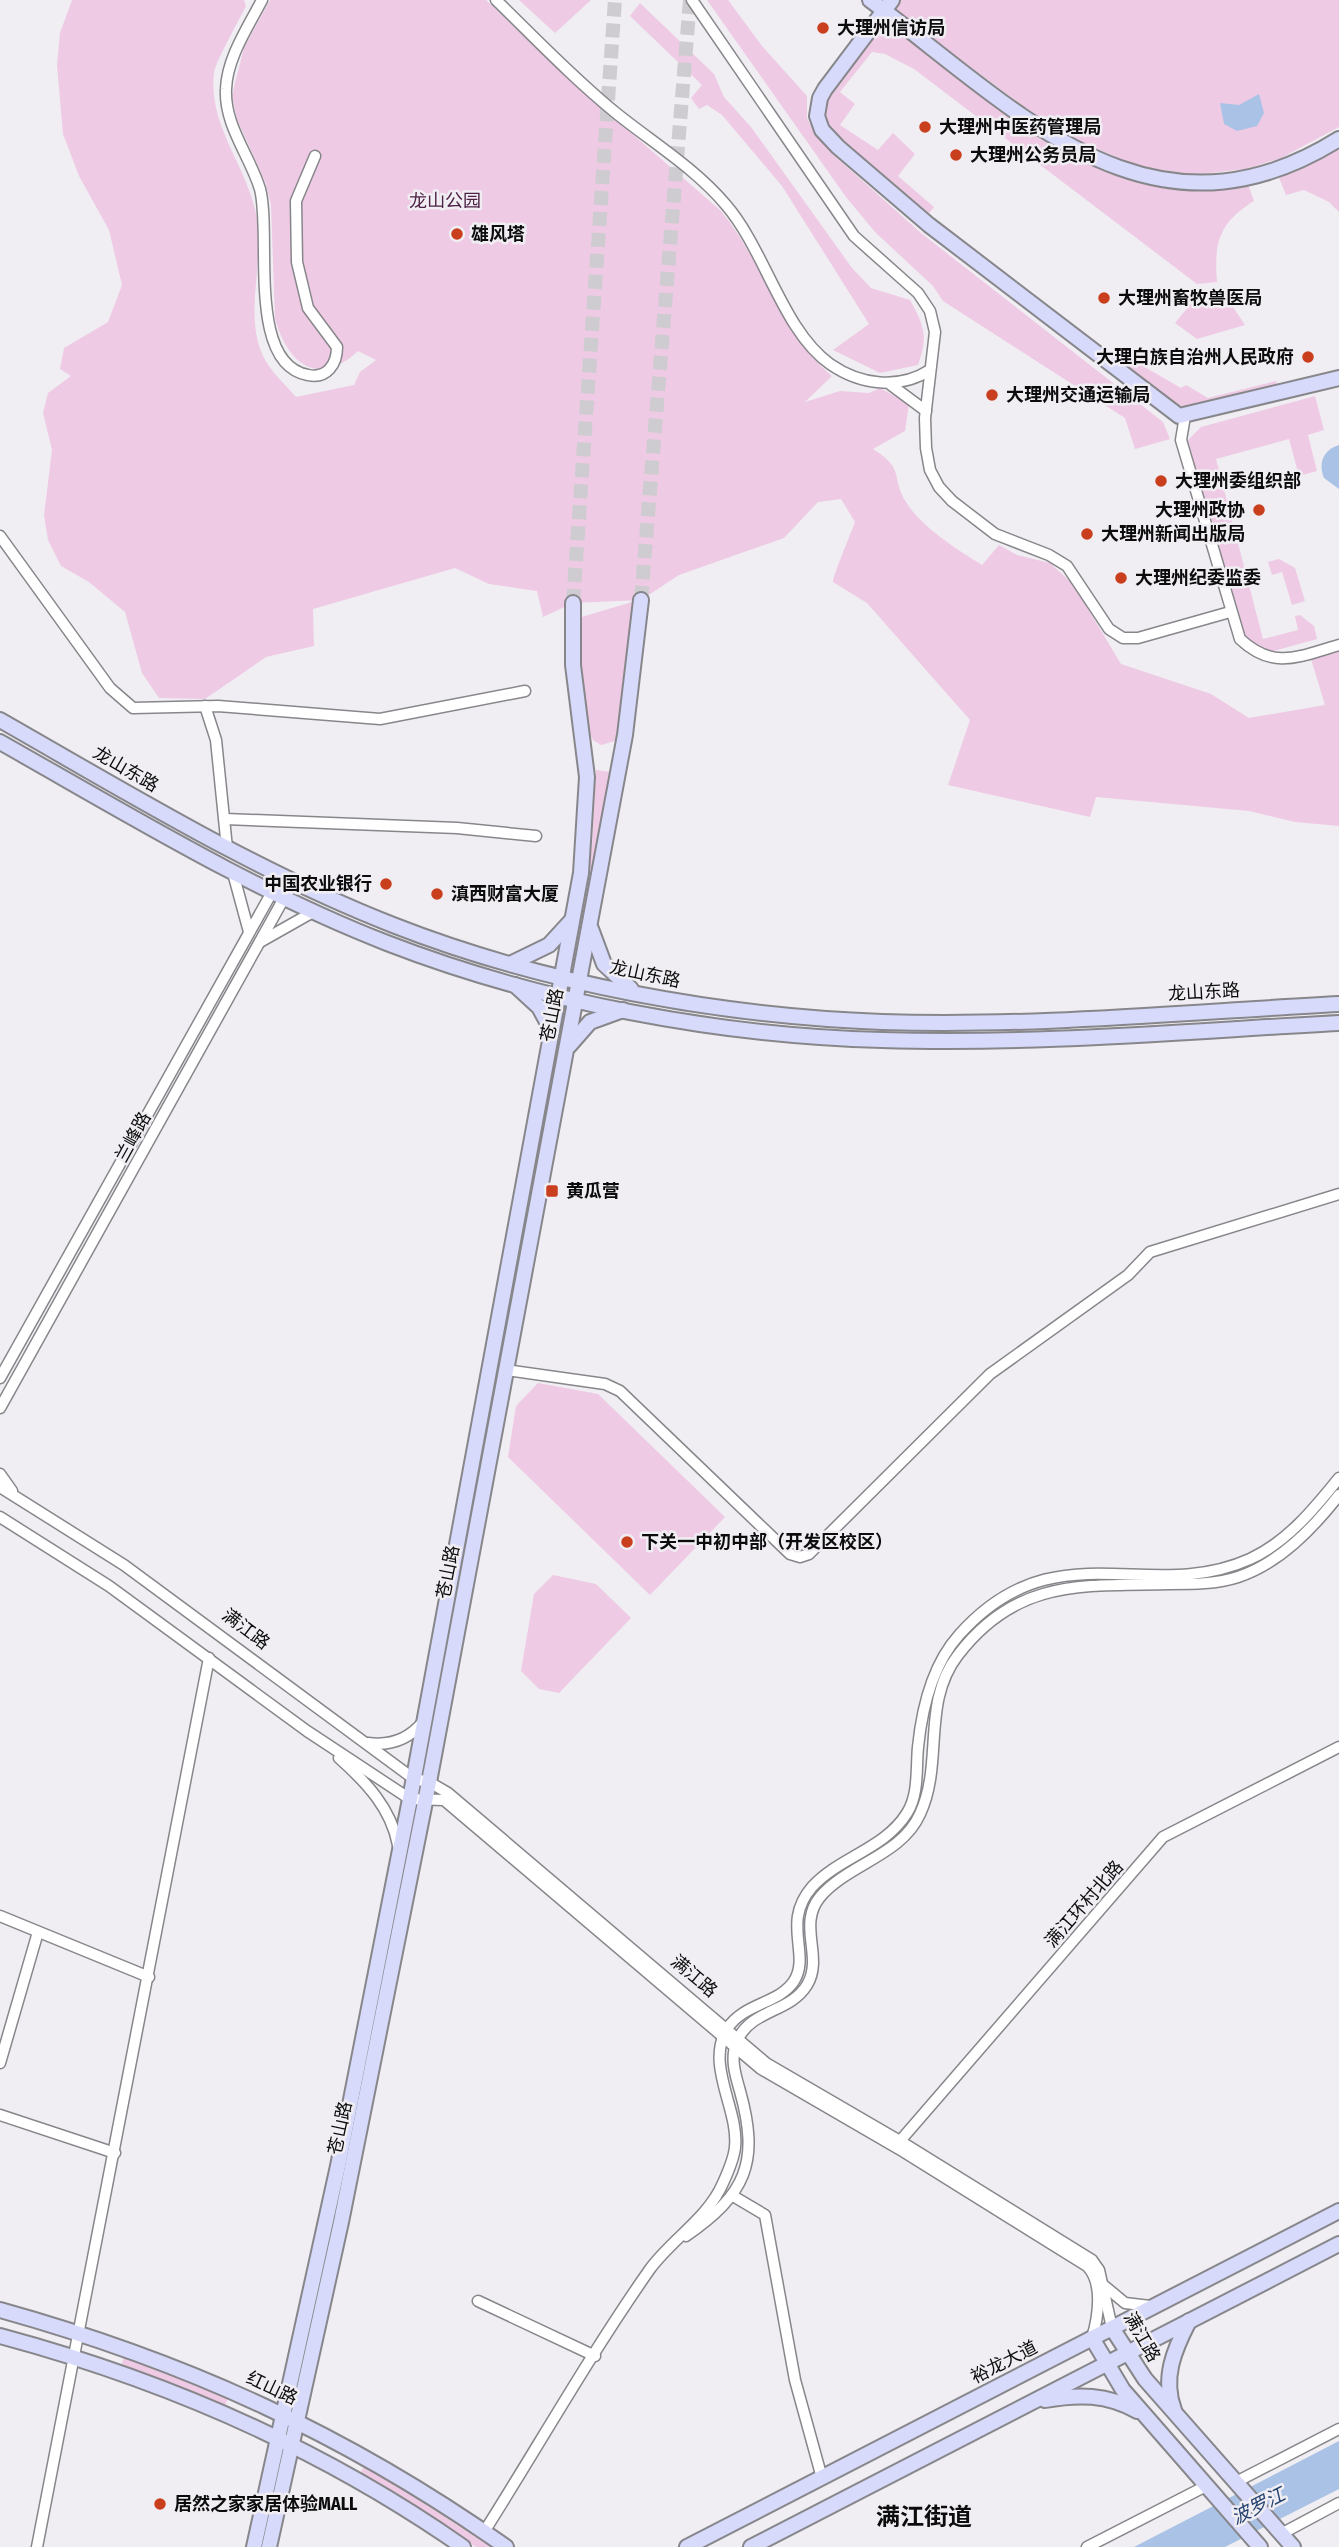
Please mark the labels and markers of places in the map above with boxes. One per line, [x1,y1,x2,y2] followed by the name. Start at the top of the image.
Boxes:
[837,17,945,39] place label: 大理州信访局
[815,20,831,36] marker: 大理州信访局
[939,116,1101,138] place label: 大理州中医药管理局
[917,119,933,135] marker: 大理州中医药管理局
[970,144,1096,166] place label: 大理州公务员局
[948,147,964,163] marker: 大理州公务员局
[471,223,525,245] place label: 雄风塔
[449,226,465,242] marker: 雄风塔
[1118,287,1262,309] place label: 大理州畜牧兽医局
[1096,290,1112,306] marker: 大理州畜牧兽医局
[1096,346,1294,368] place label: 大理白族自治州人民政府
[1300,349,1316,365] marker: 大理白族自治州人民政府
[1006,384,1150,406] place label: 大理州交通运输局
[984,387,1000,403] marker: 大理州交通运输局
[1175,470,1301,492] place label: 大理州委组织部
[1153,473,1169,489] marker: 大理州委组织部
[1155,499,1245,521] place label: 大理州政协
[1251,502,1267,518] marker: 大理州政协
[1101,523,1245,545] place label: 大理州新闻出版局
[1079,526,1095,542] marker: 大理州新闻出版局
[1135,567,1261,589] place label: 大理州纪委监委
[1113,570,1129,586] marker: 大理州纪委监委
[264,873,372,895] place label: 中国农业银行
[378,876,394,892] marker: 中国农业银行
[451,883,559,905] place label: 滇西财富大厦
[429,886,445,902] marker: 滇西财富大厦
[566,1180,620,1202] place label: 黄瓜营
[544,1183,560,1199] marker: 黄瓜营
[641,1531,893,1553] place label: 下关一中初中部（开发区校区）
[619,1534,635,1550] marker: 下关一中初中部（开发区校区）
[174,2493,358,2515] place label: 居然之家家居体验MALL
[152,2496,168,2512] marker: 居然之家家居体验MALL

